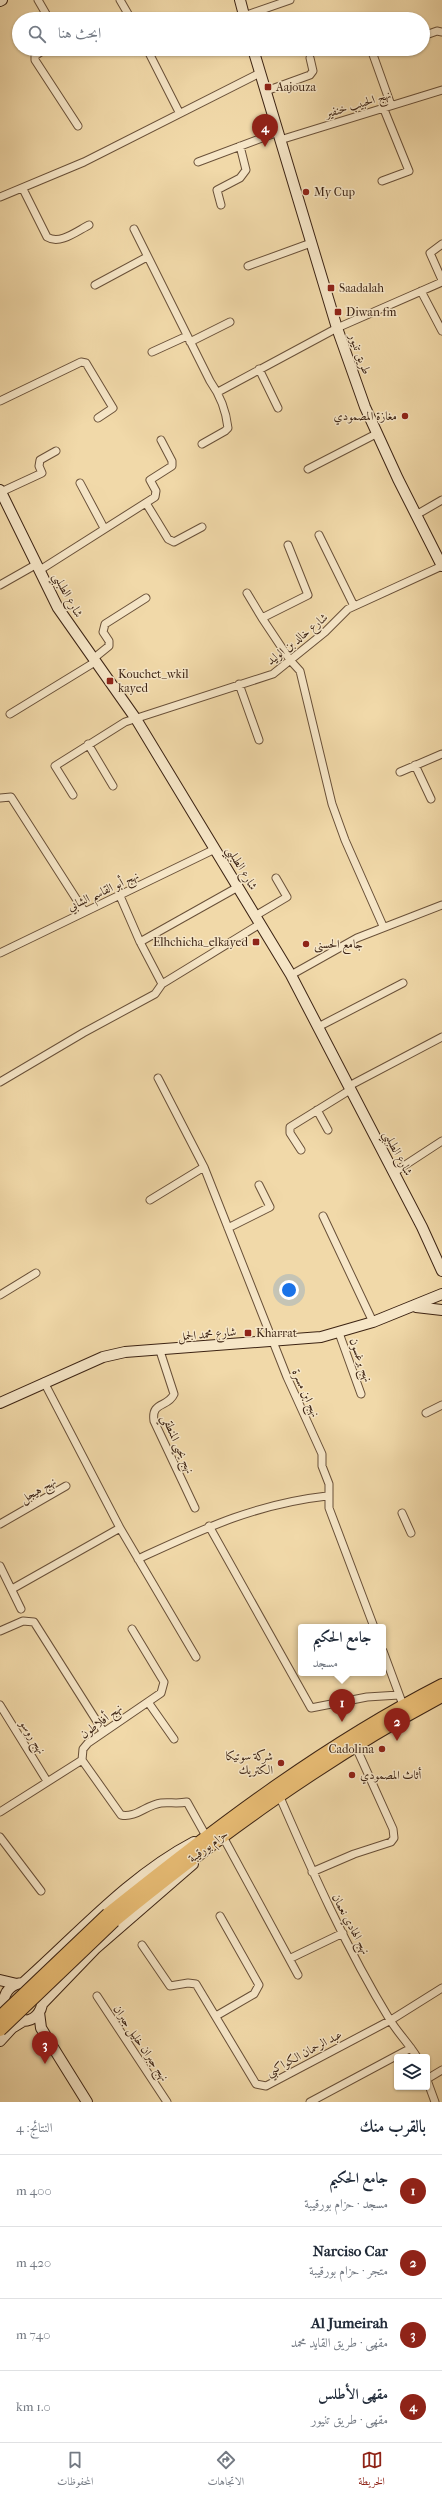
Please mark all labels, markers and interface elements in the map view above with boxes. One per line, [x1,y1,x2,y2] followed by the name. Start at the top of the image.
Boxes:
[12,12,430,56] search box
[26,23,48,45] icon: search
[58,24,101,42] text: ابحث هنا
[275,80,316,94] place label: Aajouza
[263,82,273,92] marker: Aajouza
[322,87,394,125] street label: نهج الحبيب خنفير
[252,114,278,147] pin: 4
[314,185,356,199] place label: My Cup
[301,187,311,197] marker: My Cup
[339,281,384,295] place label: Saadalah
[326,283,336,293] marker: Saadalah
[346,305,396,319] place label: Diwan fm
[333,307,343,317] marker: Diwan fm
[345,331,374,377] street label: طريق تنيور
[334,409,397,426] place label: مغازة المصمودي
[400,411,410,421] marker: مغازة المصمودي
[46,570,86,622] street label: شارع الطبلبي
[264,610,333,671] street label: شارع خالد بن الوليد
[118,667,189,695] place label: Kouchet_wkil kayed
[105,676,115,686] marker: Kouchet_wkil kayed
[219,844,261,895] street label: شارع الطبلبي
[65,867,143,918] street label: نهج أبو القاسم الشابي
[153,935,248,949] place label: Elhchicha_elkayed
[251,937,261,947] marker: Elhchicha_elkayed
[314,937,363,955] place label: جامع الحسنى
[301,939,311,949] marker: جامع الحسنى
[376,1128,416,1180] street label: شارع الطبلبي
[279,1280,299,1300] your location
[177,1324,237,1348] street label: شارع محمد الجمل
[256,1326,298,1340] place label: Kharrat
[243,1328,253,1338] marker: Kharrat
[343,1336,375,1385] street label: نهج برغسون
[286,1367,323,1421] street label: نهج ابن مسرة
[154,1412,197,1478] street label: نهج يحيى المنطقي
[18,1474,60,1509] street label: نهج هيجل
[298,1624,386,1676] popup
[313,1628,371,1646] text: جامع الحكيم
[313,1655,338,1670] text: مسجد
[329,1689,355,1722] pin: 1
[77,1700,127,1745] street label: نهج أفلاطون
[384,1708,410,1741] pin: 2
[13,1717,49,1759] street label: نهج روسو
[328,1742,374,1756] place label: Cadolina
[377,1744,387,1754] marker: Cadolina
[226,1748,273,1778] place label: شركة سوتيكا الكتريك
[276,1758,286,1768] marker: شركة سوتيكا الكتريك
[360,1767,422,1785] place label: أثاث المصمودي
[347,1770,357,1780] marker: أثاث المصمودي
[185,1826,233,1869] street label: حزام بورقيبة
[326,1891,373,1959] street label: نهج الهادي نعمان
[107,2002,172,2086] street label: نهج جبران خليل جبران
[264,2027,347,2083] street label: عبد الرحمان الكواكبي
[32,2031,58,2064] pin: 3
[394,2054,430,2090] map controls
[394,2054,430,2090] button: layers
[360,2116,426,2136] text: بالقرب منك
[16,2120,52,2135] text: النتائج: 4
[329,2169,388,2187] text: جامع الحكيم
[16,2183,52,2198] text: 400 m
[411,2183,415,2198] text: 1
[304,2196,388,2211] text: مسجد · حزام بورقيبة
[313,2242,388,2260] text: Narciso Car
[16,2255,51,2270] text: 420 m
[410,2255,416,2270] text: 2
[309,2263,388,2278] text: متجر · حزام بورقيبة
[311,2314,388,2332] text: Al Jumeirah
[16,2327,50,2342] text: 740 m
[410,2327,416,2342] text: 3
[291,2335,388,2350] text: مقهى · طريق القايد محمد
[318,2385,388,2403] text: مقهى الأطلس
[16,2399,51,2414] text: 1.0 km
[409,2399,417,2414] text: 4
[311,2412,388,2427] text: مقهى · طريق تنيور
[57,2449,93,2492] tab: المحفوظات
[207,2449,244,2492] tab: الاتجاهات
[358,2449,385,2492] tab: الخريطة

